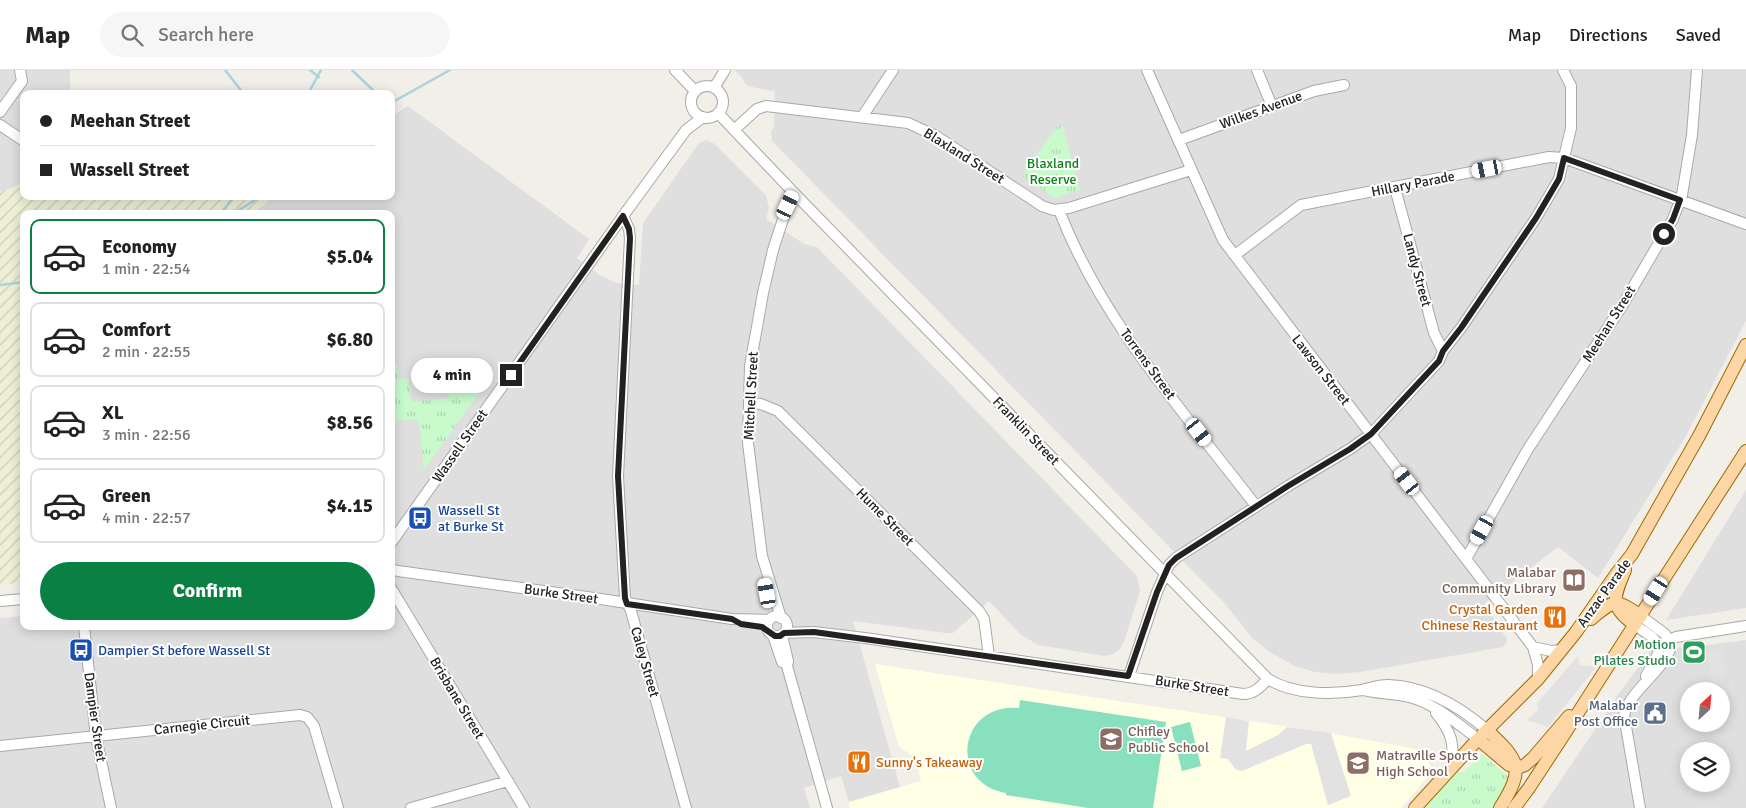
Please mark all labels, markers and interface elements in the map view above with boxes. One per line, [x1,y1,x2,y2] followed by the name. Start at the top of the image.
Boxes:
[100,12,450,57] search box
[25,20,70,50] text: Map
[118,21,146,49] icon: search
[158,23,254,47] text: Search here
[1508,24,1541,46] text: Map
[1569,24,1648,46] text: Directions
[1676,24,1721,46] text: Saved
[1217,87,1305,133] street label: Wilkes Avenue
[70,109,190,133] text: Meehan Street
[920,124,1008,188] street label: Blaxland Street
[1027,155,1079,188] park label: Blaxland Reserve
[70,158,189,182] text: Wassell Street
[1470,159,1503,179] car
[1370,168,1456,200] street label: Hillary Parade
[774,188,801,222] car
[1653,223,1675,245] route start
[1399,231,1435,309] street label: Landy Street
[42,234,87,279] icon: car
[102,235,176,259] text: Economy
[327,245,373,269] text: $5.04
[102,259,191,279] text: 1 min · 22:54
[1579,282,1639,365] street label: Meehan Street
[42,317,87,362] icon: car
[102,318,171,342] text: Comfort
[1117,325,1179,403] street label: Torrens Street
[327,328,373,352] text: $6.80
[1288,331,1354,409] street label: Lawson Street
[102,342,191,362] text: 2 min · 22:55
[740,351,762,441] street label: Mitchell Street
[411,358,494,392] callout: 4 min
[500,364,522,386] route end
[433,365,471,385] text: 4 min
[989,393,1063,469] street label: Franklin Street
[42,400,87,445] icon: car
[102,401,124,425] text: XL
[429,406,492,486] street label: Wassell Street
[327,411,373,435] text: $8.56
[1183,416,1214,448] car
[102,425,191,445] text: 3 min · 22:56
[1391,465,1422,497] car
[42,483,87,528] icon: car
[102,484,151,508] text: Green
[853,485,918,550] street label: Hume Street
[327,494,373,518] text: $4.15
[438,502,504,535] place label: Wassell St at Burke St
[407,505,433,531] bus stop icon: Wassell St at Burke St
[102,508,191,528] text: 4 min · 22:57
[1468,513,1495,547] car
[1573,555,1635,631] street label: Anzac Parade
[40,562,375,620] button: Confirm
[1442,564,1557,597] place label: Malabar Community Library
[1561,567,1587,593] library icon: Malabar Community Library
[1641,574,1670,608] car
[757,577,776,609] car
[523,580,599,608] street label: Burke Street
[1422,601,1538,634] place label: Crystal Garden Chinese Restaurant
[1542,604,1568,630] restaurant icon: Crystal Garden Chinese Restaurant
[627,625,663,699] street label: Caley Street
[1593,636,1676,669] place label: Motion Pilates Studio
[68,637,94,663] bus stop icon: Dampier St before Wassell St
[1681,639,1707,665] sports icon: Motion Pilates Studio
[98,642,270,659] place label: Dampier St before Wassell St
[426,654,488,742] street label: Brisbane Street
[80,671,110,763] street label: Dampier Street
[1154,672,1230,700] street label: Burke Street
[1680,682,1730,732] north arrow
[1680,682,1730,792] map controls
[1574,697,1639,730] place label: Malabar Post Office
[1642,700,1668,726] public building icon: Malabar Post Office
[153,711,251,738] street label: Carnegie Circuit
[1128,723,1209,756] place label: Chifley Public School
[1098,726,1124,752] school or university icon: Chifley Public School
[1680,742,1730,792] button: layers
[1376,747,1478,780] place label: Matraville Sports High School
[846,749,872,775] restaurant icon: Sunny's Takeaway
[1345,750,1371,776] school or university icon: Matraville Sports High School
[876,754,983,771] place label: Sunny's Takeaway

